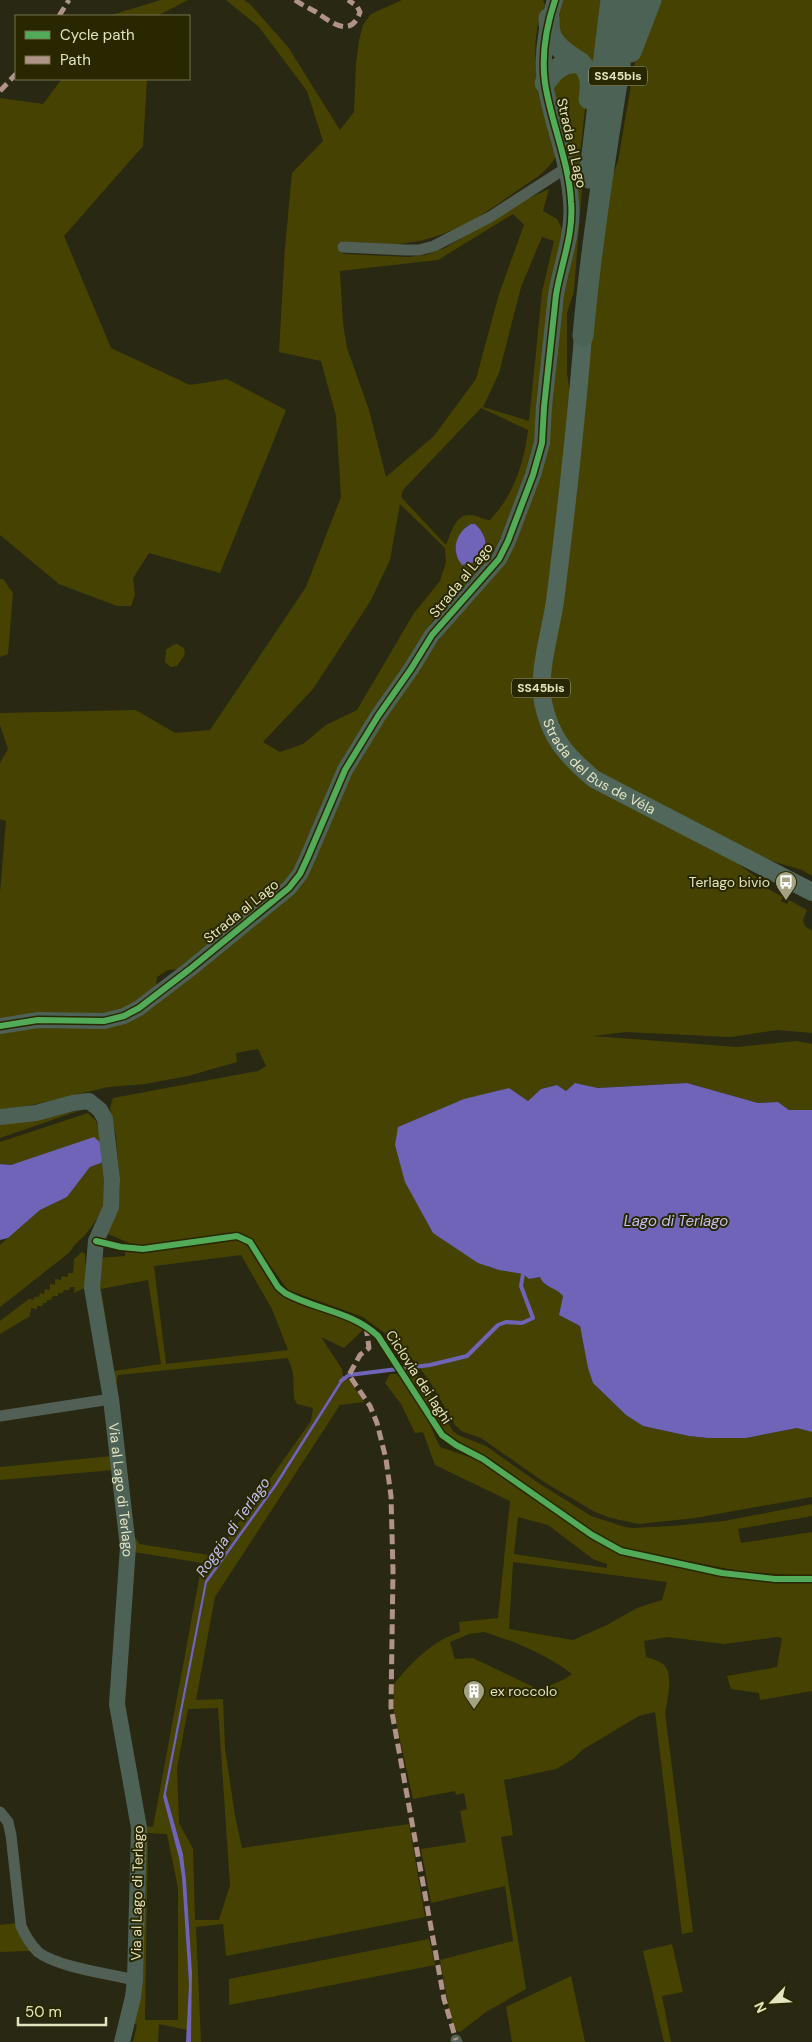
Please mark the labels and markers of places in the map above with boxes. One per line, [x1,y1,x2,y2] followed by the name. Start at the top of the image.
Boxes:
[774,870,798,901] bus stop icon: Terlago bivio
[689,873,770,891] place label: Terlago bivio
[462,1679,486,1710] building icon: ex roccolo
[490,1682,557,1700] place label: ex roccolo

